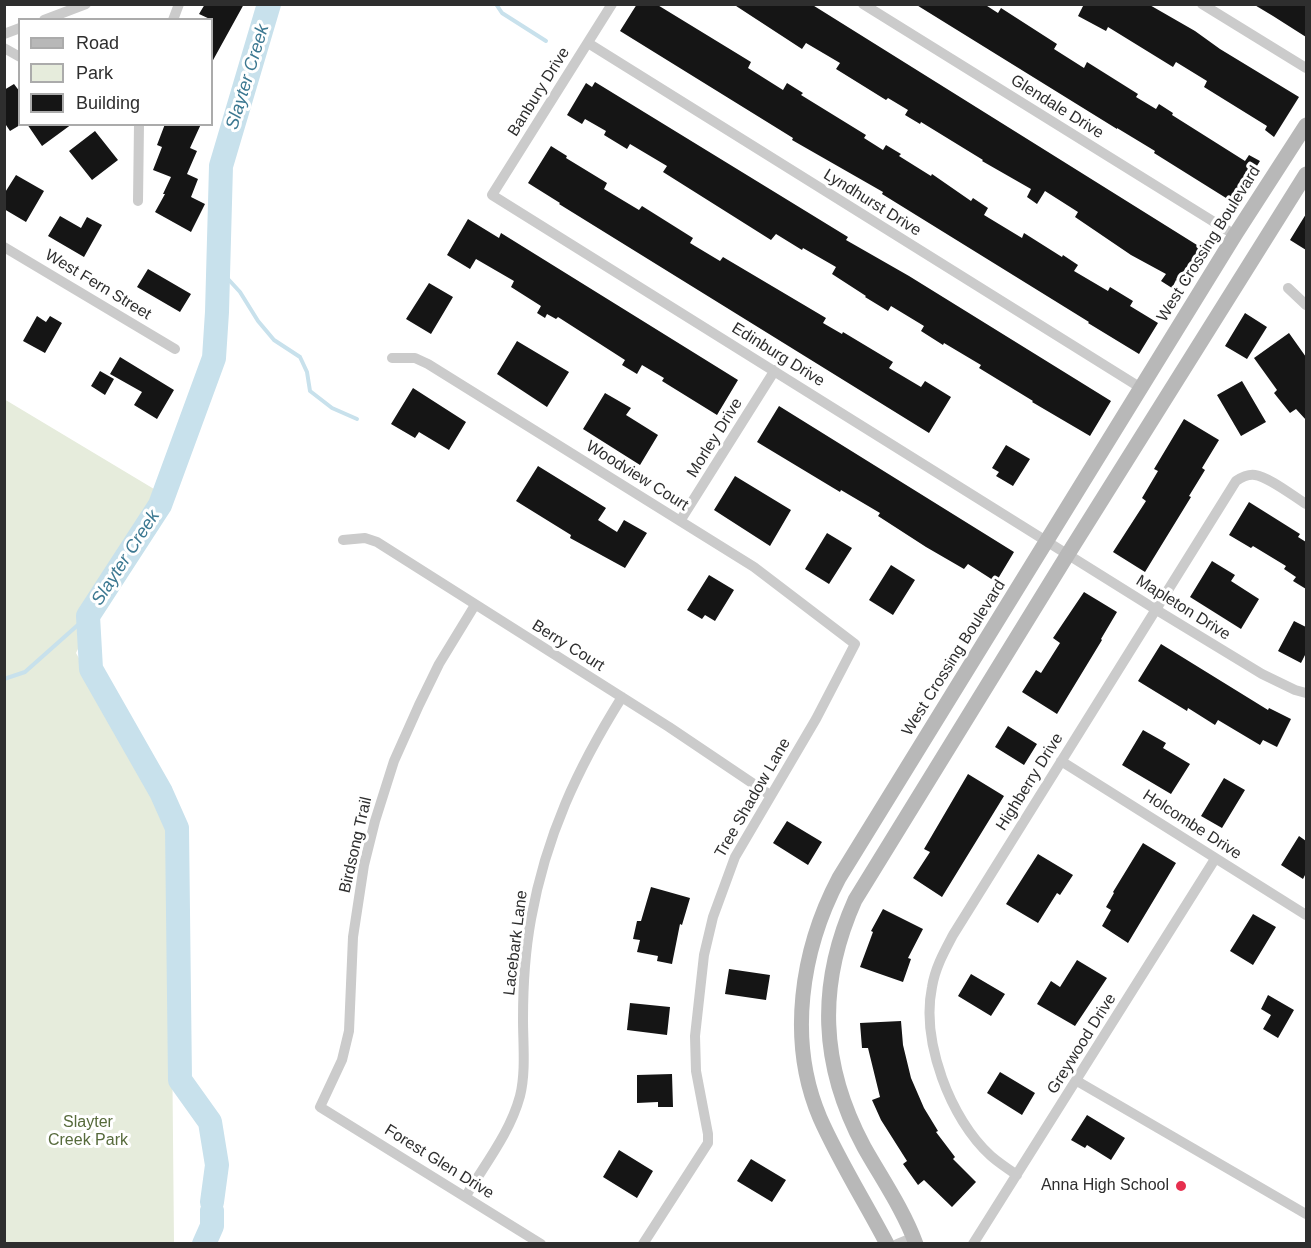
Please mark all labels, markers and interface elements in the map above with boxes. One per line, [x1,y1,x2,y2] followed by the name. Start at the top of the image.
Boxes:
[18,18,213,126] legend
[222,22,274,132] water label: Slayter Creek
[76,33,119,53] text: Road
[504,44,574,140] street label: Banbury Drive
[76,63,113,83] text: Park
[1007,71,1107,143] street label: Glendale Drive
[76,93,140,113] text: Building
[1153,162,1265,326] street label: West Crossing Boulevard
[820,165,924,241] street label: Lyndhurst Drive
[41,246,155,324] street label: West Fern Street
[728,319,828,391] street label: Edinburg Drive
[683,395,747,481] street label: Morley Drive
[582,437,692,515] street label: Woodview Court
[87,506,165,610] water label: Slayter Creek
[1132,571,1234,645] street label: Mapleton Drive
[898,576,1010,740] street label: West Crossing Boulevard
[528,616,608,676] street label: Berry Court
[992,730,1068,834] street label: Highberry Drive
[711,735,795,861] street label: Tree Shadow Lane
[1139,786,1245,864] street label: Holcombe Drive
[336,795,376,895] street label: Birdsong Trail
[500,889,532,997] street label: Lacebark Lane
[1043,990,1121,1098] street label: Greywood Drive
[48,1113,128,1151] park label: Slayter Creek Park
[381,1121,497,1203] street label: Forest Glen Drive
[1041,1176,1169,1196] place label: Anna High School
[1174,1179,1188,1193] marker: Anna High School

